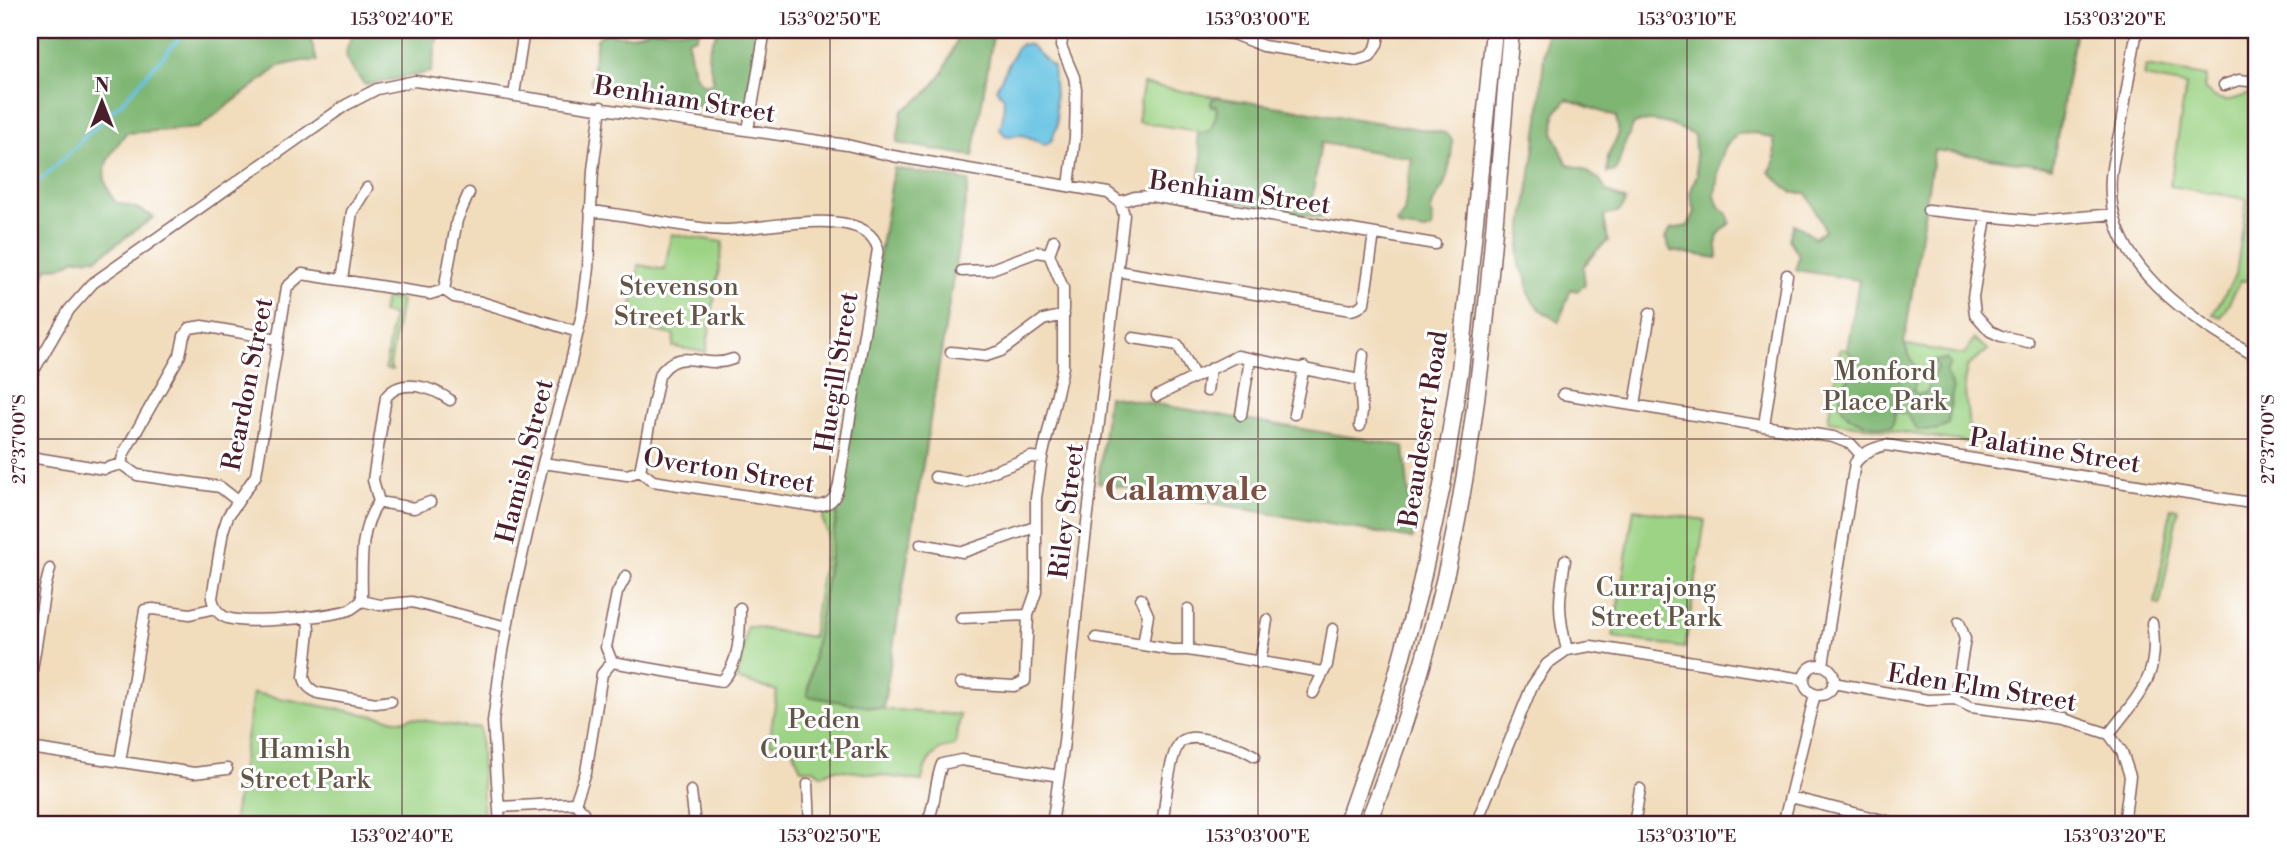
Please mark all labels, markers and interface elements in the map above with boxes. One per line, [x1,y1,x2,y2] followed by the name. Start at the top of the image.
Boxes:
[351,8,453,31] text: 153°02'40"E
[779,8,881,31] text: 153°02'50"E
[1206,8,1310,31] text: 153°03'00"E
[1638,8,1736,31] text: 153°03'10"E
[2064,8,2166,31] text: 153°03'20"E
[66,66,136,136] north arrow
[591,70,778,130] street label: Benhiam Street
[94,74,110,98] text: N
[1146,164,1333,222] street label: Benhiam Street
[614,271,745,333] park label: Stevenson Street Park
[808,290,865,455] street label: Huegill Street
[215,295,280,474] street label: Reardon Street
[1392,328,1455,531] street label: Beaudesert Road
[1823,356,1949,418] park label: Monford Place Park
[489,376,561,547] street label: Hamish Street
[8,394,31,484] text: 27°37'00"S
[2257,394,2280,484] text: 27°37'00"S
[1967,422,2143,480] street label: Palatine Street
[641,442,817,500] street label: Overton Street
[1043,442,1091,581] street label: Riley Street
[1104,470,1268,511] district label: Calamvale
[1591,572,1722,634] park label: Currajong Street Park
[1885,657,2079,719] street label: Eden Elm Street
[760,704,889,766] park label: Peden Court Park
[240,734,371,796] park label: Hamish Street Park
[351,825,453,848] text: 153°02'40"E
[779,825,881,848] text: 153°02'50"E
[1206,825,1310,848] text: 153°03'00"E
[1638,825,1736,848] text: 153°03'10"E
[2064,825,2166,848] text: 153°03'20"E

